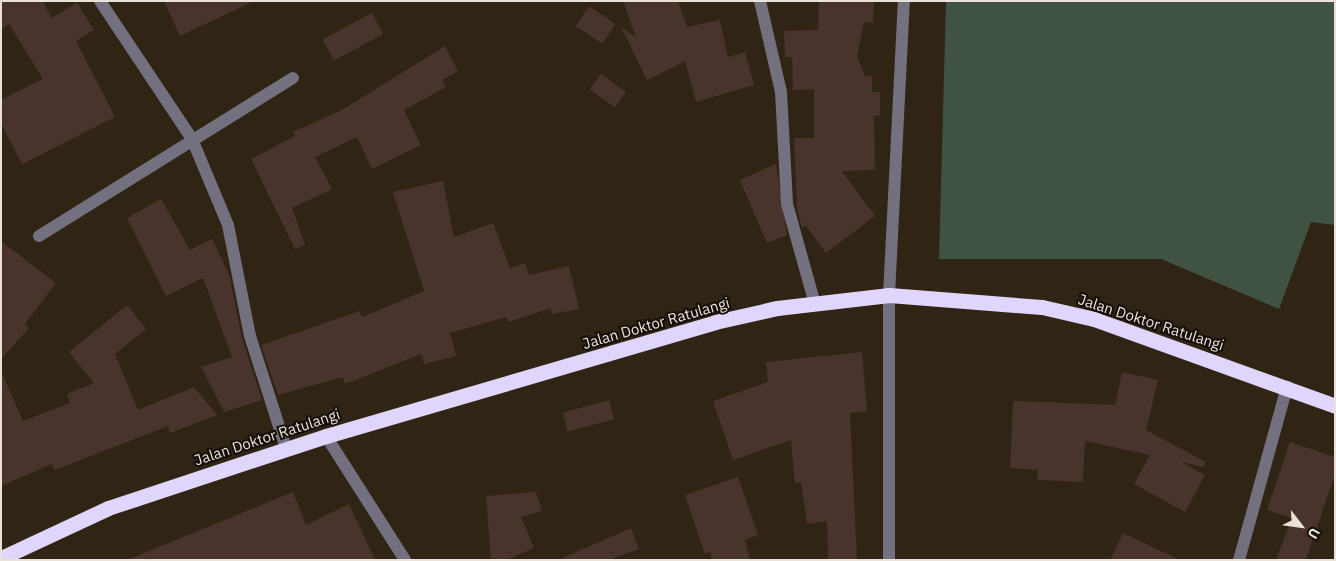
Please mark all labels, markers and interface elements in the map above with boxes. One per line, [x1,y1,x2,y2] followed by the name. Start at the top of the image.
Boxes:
[1076,290,1226,354] street label: Jalan Doktor Ratulangi
[580,293,732,353] street label: Jalan Doktor Ratulangi
[192,405,342,469] street label: Jalan Doktor Ratulangi
[1276,501,1326,551] north arrow
[1304,525,1324,542] text: U

